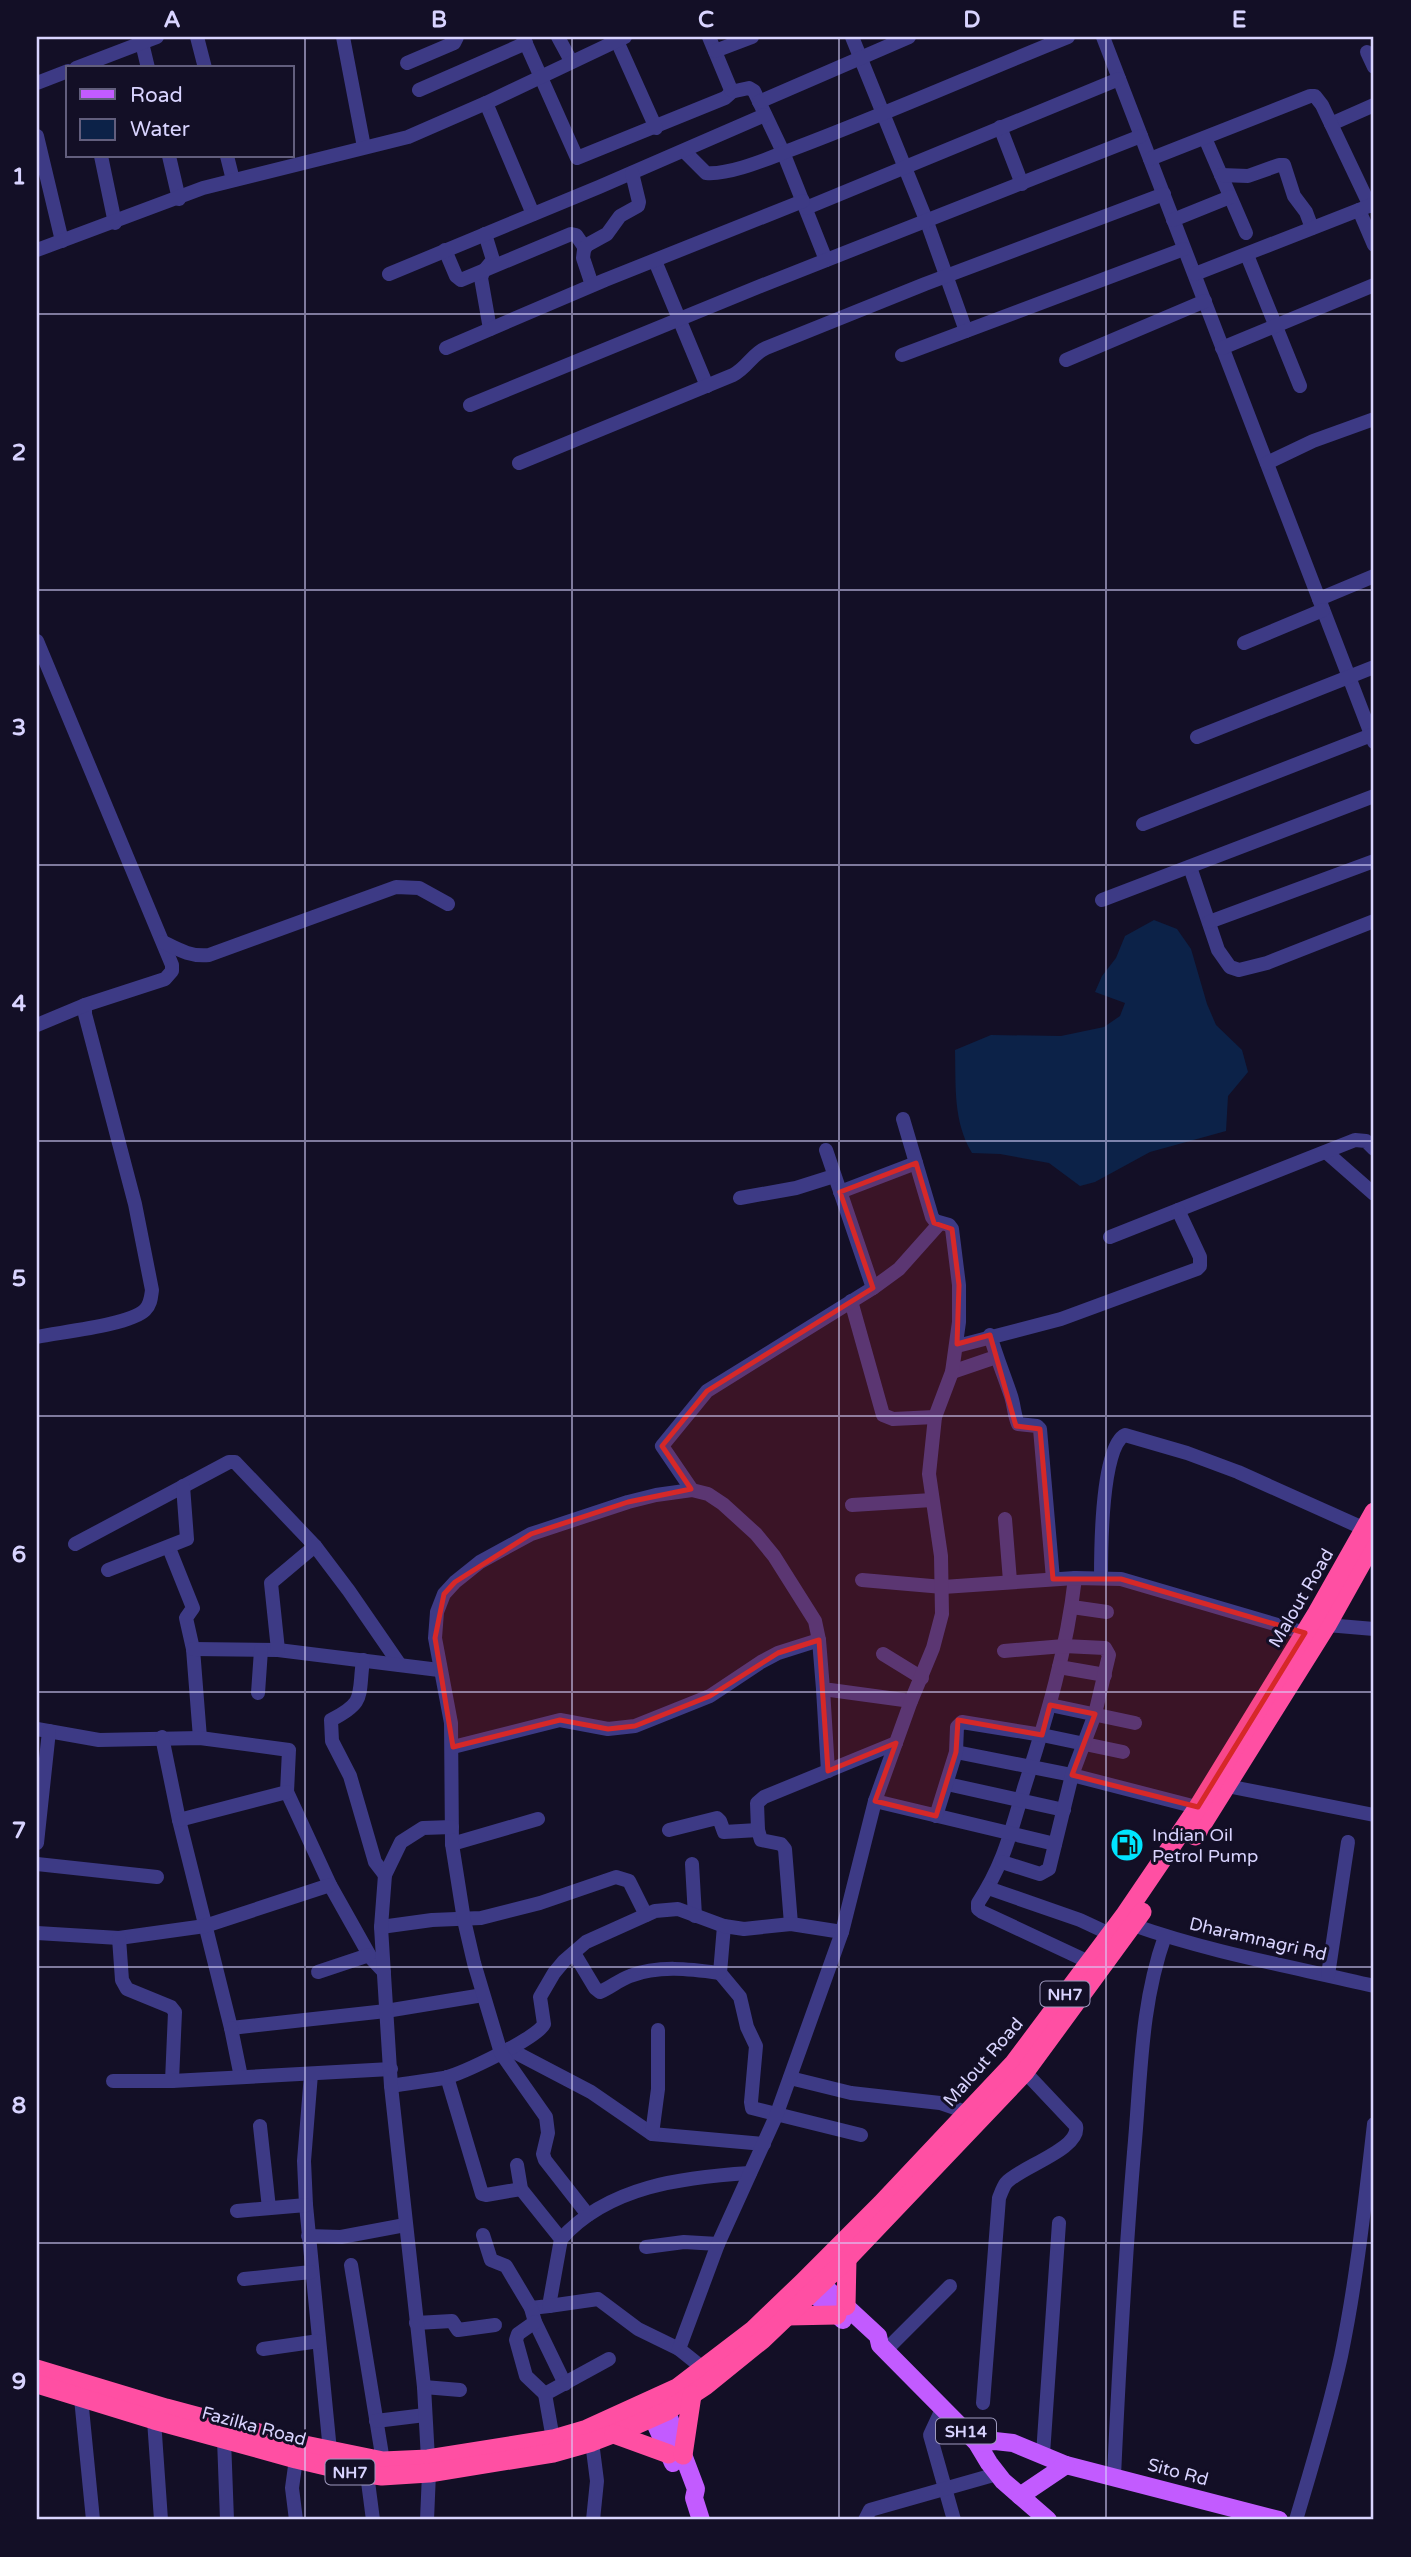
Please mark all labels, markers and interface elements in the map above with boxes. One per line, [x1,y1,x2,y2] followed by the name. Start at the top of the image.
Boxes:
[163,6,181,34] text: A
[431,6,447,34] text: B
[698,6,714,34] text: C
[963,6,981,34] text: D
[1232,6,1246,34] text: E
[66,66,294,158] legend
[130,83,183,108] text: Road
[130,117,190,142] text: Water
[12,163,26,191] text: 1
[12,439,26,467] text: 2
[12,714,26,742] text: 3
[12,990,27,1018] text: 4
[12,1265,26,1293] text: 5
[12,1541,26,1569] text: 6
[1264,1545,1338,1651] street label: Malout Road
[12,1817,26,1845] text: 7
[1152,1824,1258,1867] place label: Indian Oil Petrol Pump
[1108,1826,1146,1864] fuel station icon: Indian Oil Petrol Pump
[1187,1912,1329,1966] street label: Dharamnagri Rd
[1040,1982,1090,2006] road number: NH7
[938,2013,1028,2111] street label: Malout Road
[12,2092,26,2120] text: 8
[12,2368,26,2396] text: 9
[199,2401,309,2451] street label: Fazilka Road
[936,2418,996,2444] road number: SH14
[1145,2453,1211,2491] street label: Sito Rd
[326,2460,374,2484] road number: NH7

